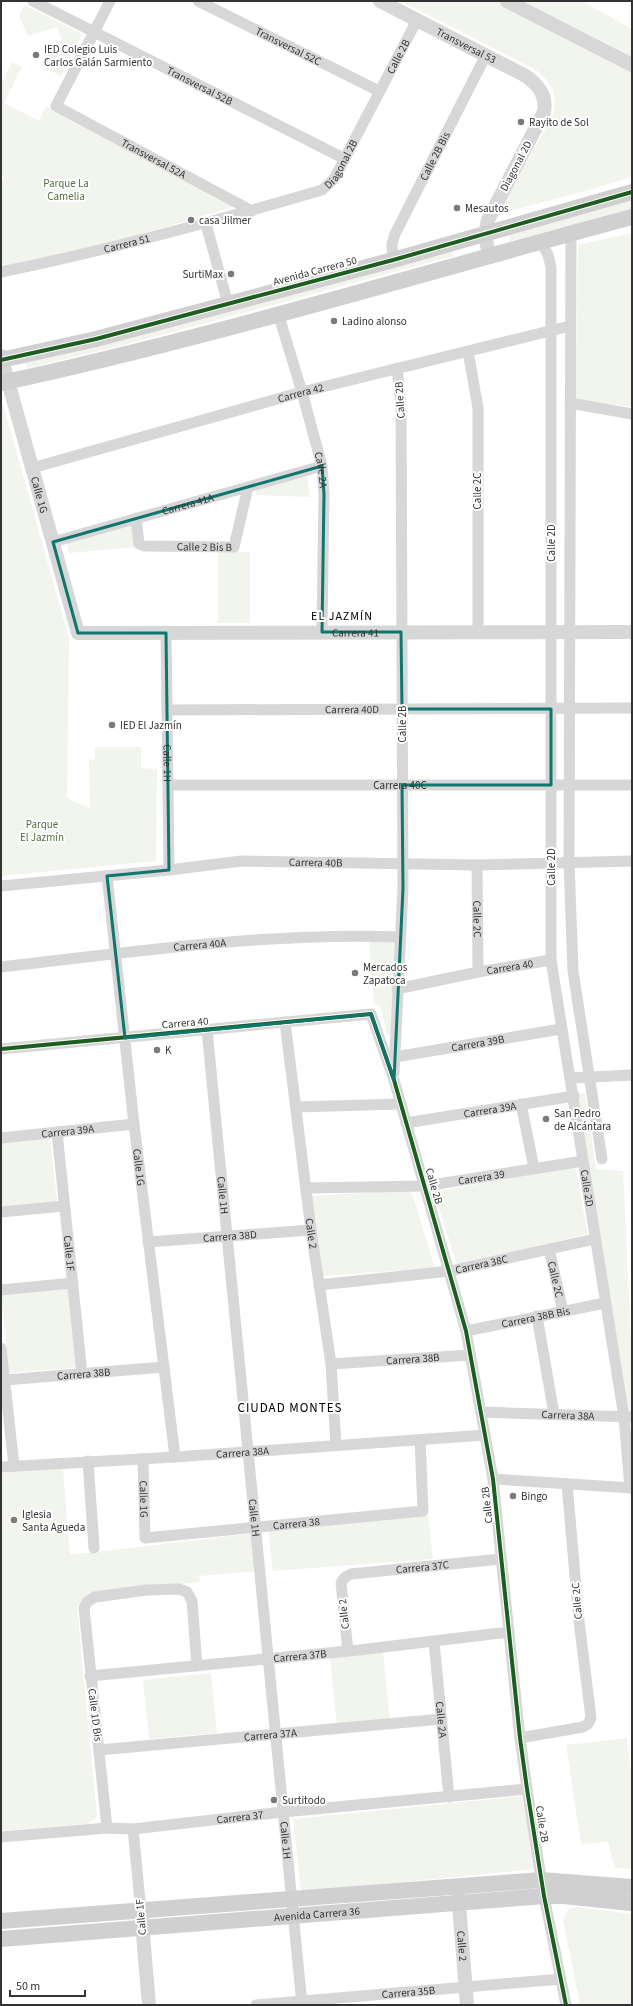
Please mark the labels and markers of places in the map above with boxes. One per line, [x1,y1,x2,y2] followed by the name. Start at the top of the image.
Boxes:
[44,42,152,70] place label: IED Colegio Luis Carlos Galán Sarmiento
[31,50,41,60] marker: IED Colegio Luis Carlos Galán Sarmiento
[529,115,589,130] place label: Rayito de Sol
[516,117,526,127] marker: Rayito de Sol
[465,201,509,216] place label: Mesautos
[452,203,462,213] marker: Mesautos
[199,213,251,228] place label: casa Jilmer
[186,215,196,225] marker: casa Jilmer
[182,267,223,282] place label: SurtiMax
[226,269,236,279] marker: SurtiMax
[342,314,407,329] place label: Ladino alonso
[329,316,339,326] marker: Ladino alonso
[120,718,182,733] place label: IED El Jazmín
[107,720,117,730] marker: IED El Jazmín
[363,960,408,988] place label: Mercados Zapatoca
[350,968,360,978] marker: Mercados Zapatoca
[165,1043,172,1058] place label: K
[152,1045,162,1055] marker: K
[554,1106,611,1134] place label: San Pedro de Alcántara
[541,1114,551,1124] marker: San Pedro de Alcántara
[521,1489,548,1504] place label: Bingo
[508,1491,518,1501] marker: Bingo
[22,1507,85,1535] place label: Iglesia Santa Agueda
[9,1515,19,1525] marker: Iglesia Santa Agueda
[282,1793,326,1808] place label: Surtitodo
[269,1795,279,1805] marker: Surtitodo

